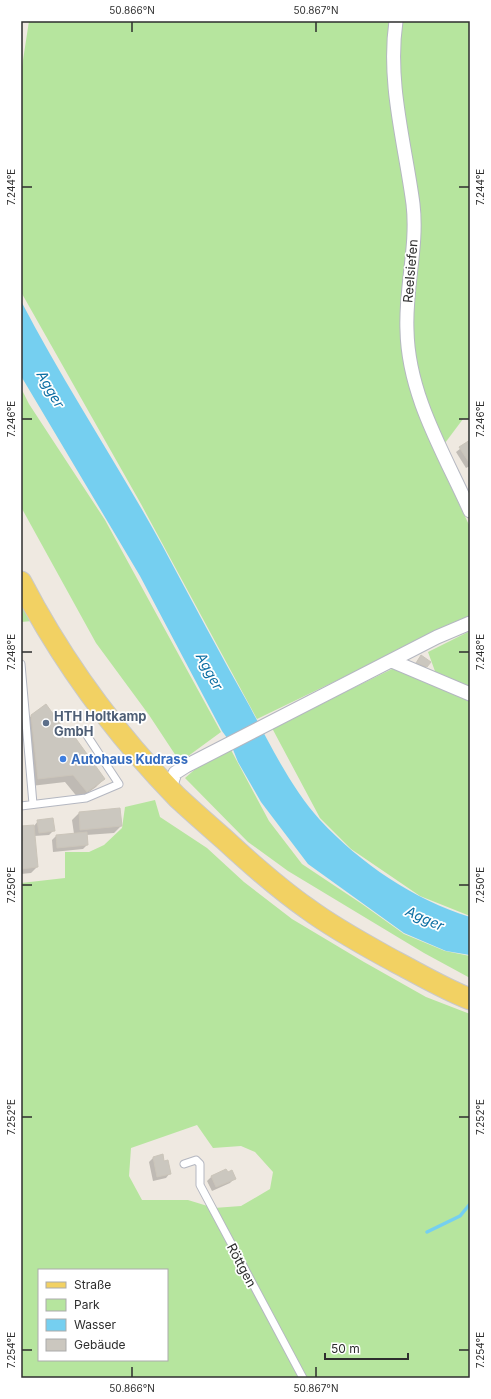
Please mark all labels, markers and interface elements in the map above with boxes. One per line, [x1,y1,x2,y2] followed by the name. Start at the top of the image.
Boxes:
[109,4,155,16] text: 50.866°N
[294,4,338,16] text: 50.867°N
[5,169,17,205] text: 7.244°E
[474,169,486,205] text: 7.244°E
[399,239,421,303] street label: Reelsiefen
[33,366,69,411] water label: Agger
[5,401,17,437] text: 7.246°E
[474,401,486,437] text: 7.246°E
[5,634,17,670] text: 7.248°E
[474,634,486,670] text: 7.248°E
[192,648,228,693] water label: Agger
[54,708,147,739] place label: HTH Holtkamp GmbH
[41,718,51,728] marker: HTH Holtkamp GmbH
[71,751,188,767] place label: Autohaus Kudrass
[58,754,68,764] marker: Autohaus Kudrass
[5,867,17,903] text: 7.250°E
[474,867,486,903] text: 7.250°E
[402,902,447,934] water label: Agger
[5,1099,17,1135] text: 7.252°E
[474,1099,486,1135] text: 7.252°E
[224,1240,260,1290] street label: Röttgen
[38,1269,168,1361] legend
[74,1277,111,1292] text: Straße
[74,1297,100,1312] text: Park
[74,1317,117,1332] text: Wasser
[5,1332,17,1368] text: 7.254°E
[474,1332,486,1368] text: 7.254°E
[325,1335,408,1361] scale bar
[74,1337,126,1352] text: Gebäude
[331,1341,360,1356] text: 50 m
[109,1382,155,1394] text: 50.866°N
[294,1382,338,1394] text: 50.867°N

